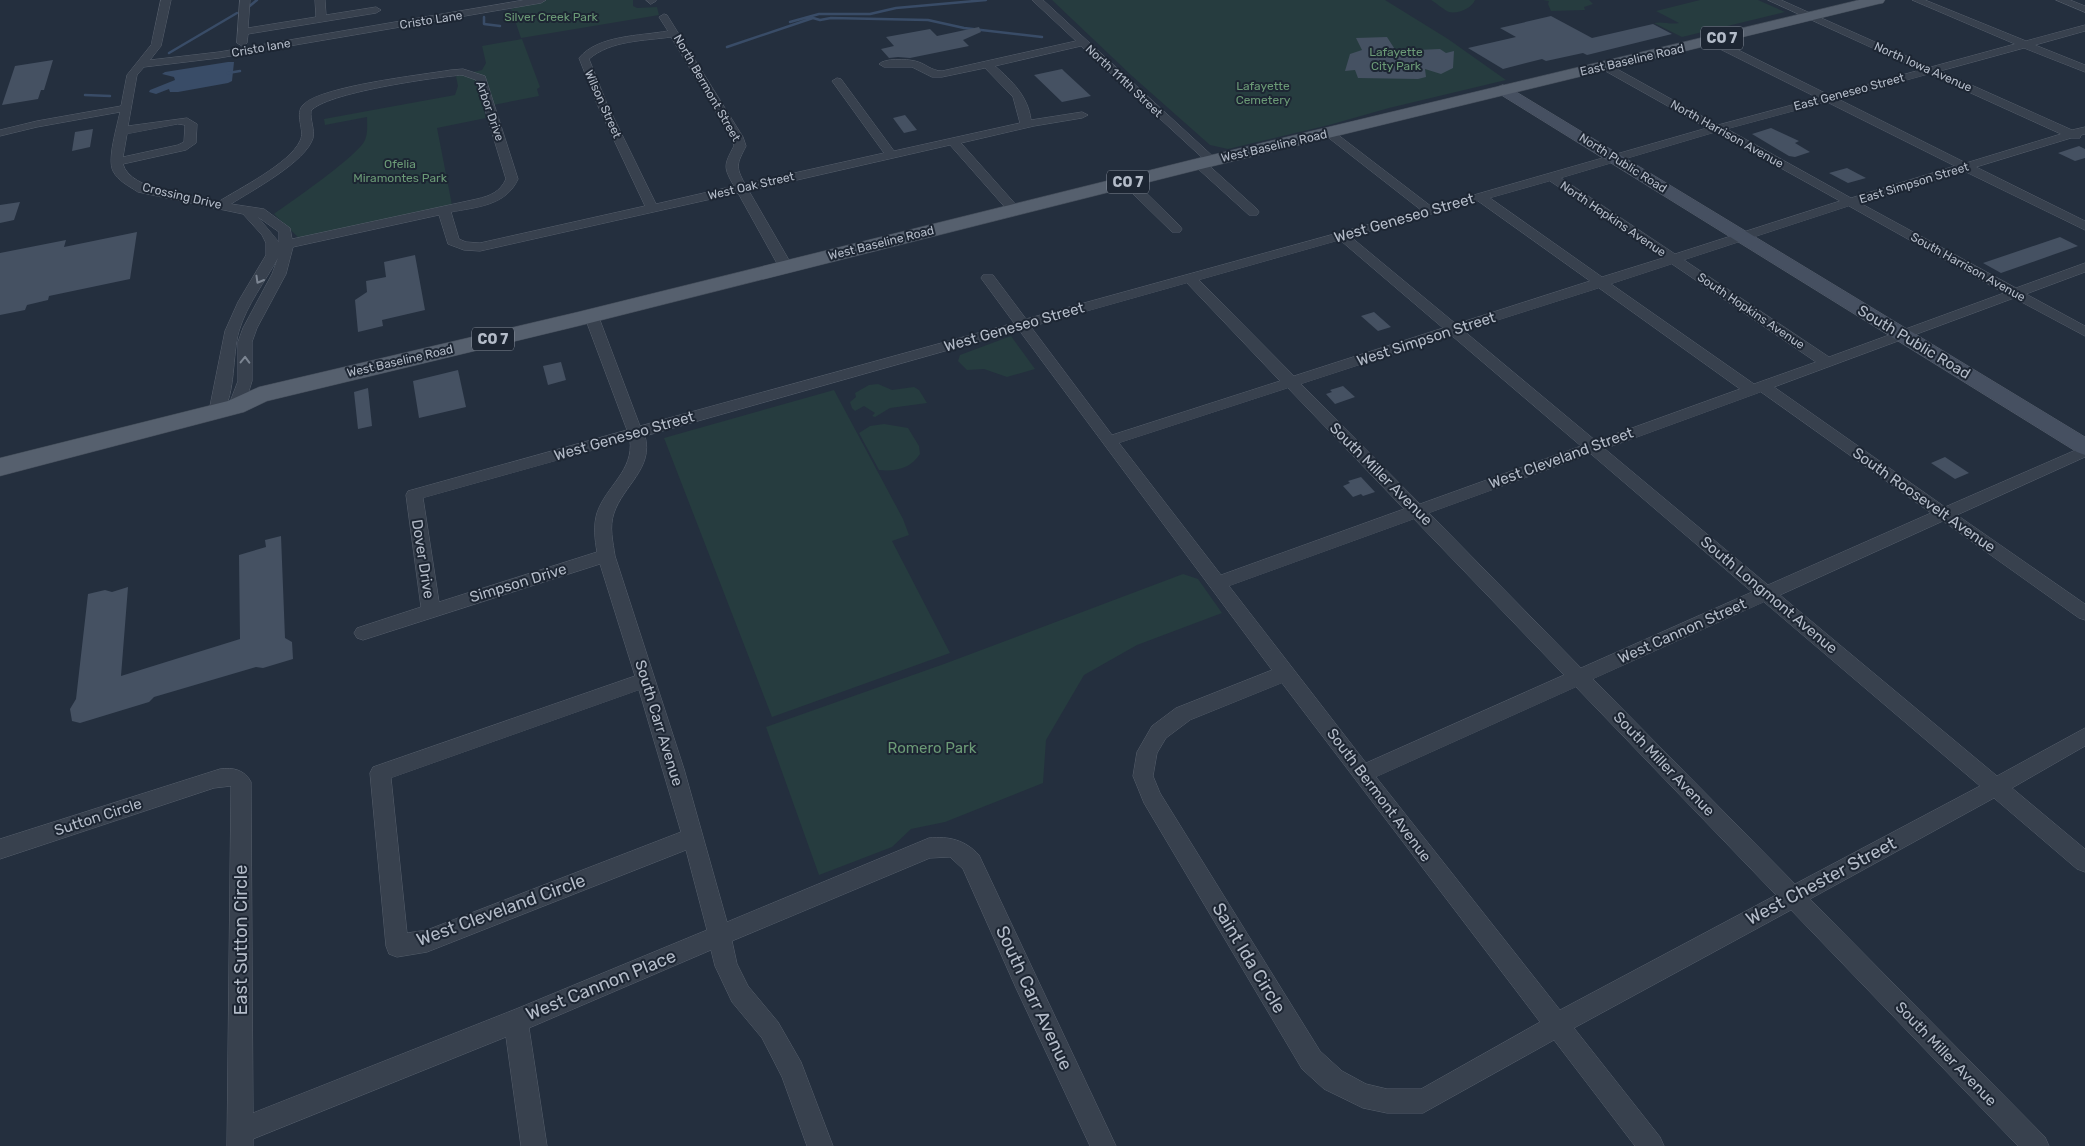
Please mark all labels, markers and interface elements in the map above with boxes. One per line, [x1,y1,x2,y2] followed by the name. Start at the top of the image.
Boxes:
[399,8,464,32] street label: Cristo Lane
[504,10,599,24] park label: Silver Creek Park
[1701,26,1743,49] road number: CO 7
[671,32,743,144] street label: North Bermont Street
[230,36,292,60] street label: Cristo lane
[1872,39,1974,95] street label: North Iowa Avenue
[1579,41,1685,79] street label: East Baseline Road
[1083,42,1165,120] street label: North 111th Street
[1369,45,1423,73] park label: Lafayette City Park
[582,68,624,141] street label: Wilson Street
[1792,70,1906,114] street label: East Geneseo Street
[473,79,507,143] street label: Arbor Drive
[1236,79,1291,107] park label: Lafayette Cemetery
[1668,97,1786,171] street label: North Harrison Avenue
[1220,127,1328,165] street label: West Baseline Road
[1577,130,1669,196] street label: North Public Road
[353,157,448,185] park label: Ofelia Miramontes Park
[1858,160,1971,206] street label: East Simpson Street
[706,169,796,203] street label: West Oak Street
[1107,170,1149,193] road number: CO 7
[1557,178,1669,260] street label: North Hopkins Avenue
[141,180,223,212] street label: Crossing Drive
[1332,189,1476,247] street label: West Geneseo Street
[827,223,935,263] street label: West Baseline Road
[1908,230,2028,304] street label: South Harrison Avenue
[1695,270,1807,352] street label: South Hopkins Avenue
[256,274,266,283] one-way arrow
[942,298,1086,356] street label: West Geneseo Street
[1854,301,1974,383] street label: South Public Road
[1354,308,1498,370] street label: West Simpson Street
[472,328,514,350] road number: CO 7
[346,342,454,380] street label: West Baseline Road
[240,355,250,363] one-way arrow
[552,407,696,465] street label: West Geneseo Street
[1326,419,1436,529] street label: South Miller Avenue
[1486,423,1636,493] street label: West Cleveland Street
[1849,444,1999,556] street label: South Roosevelt Avenue
[408,518,438,600] street label: Dover Drive
[1697,532,1841,658] street label: South Longmont Avenue
[467,560,569,606] street label: Simpson Drive
[1615,595,1749,667] street label: West Cannon Street
[631,658,687,788] street label: South Carr Avenue
[1610,708,1718,820] street label: South Miller Avenue
[1323,725,1435,865] street label: South Bermont Avenue
[887,739,977,757] park label: Romero Park
[52,794,144,840] street label: Sutton Circle
[1742,832,1900,930] street label: West Chester Street
[230,865,252,1015] street label: East Sutton Circle
[413,869,589,951] street label: West Cleveland Circle
[1207,899,1291,1017] street label: Saint Ida Circle
[991,922,1077,1074] street label: South Carr Avenue
[523,945,679,1025] street label: West Cannon Place
[1892,998,2000,1110] street label: South Miller Avenue

